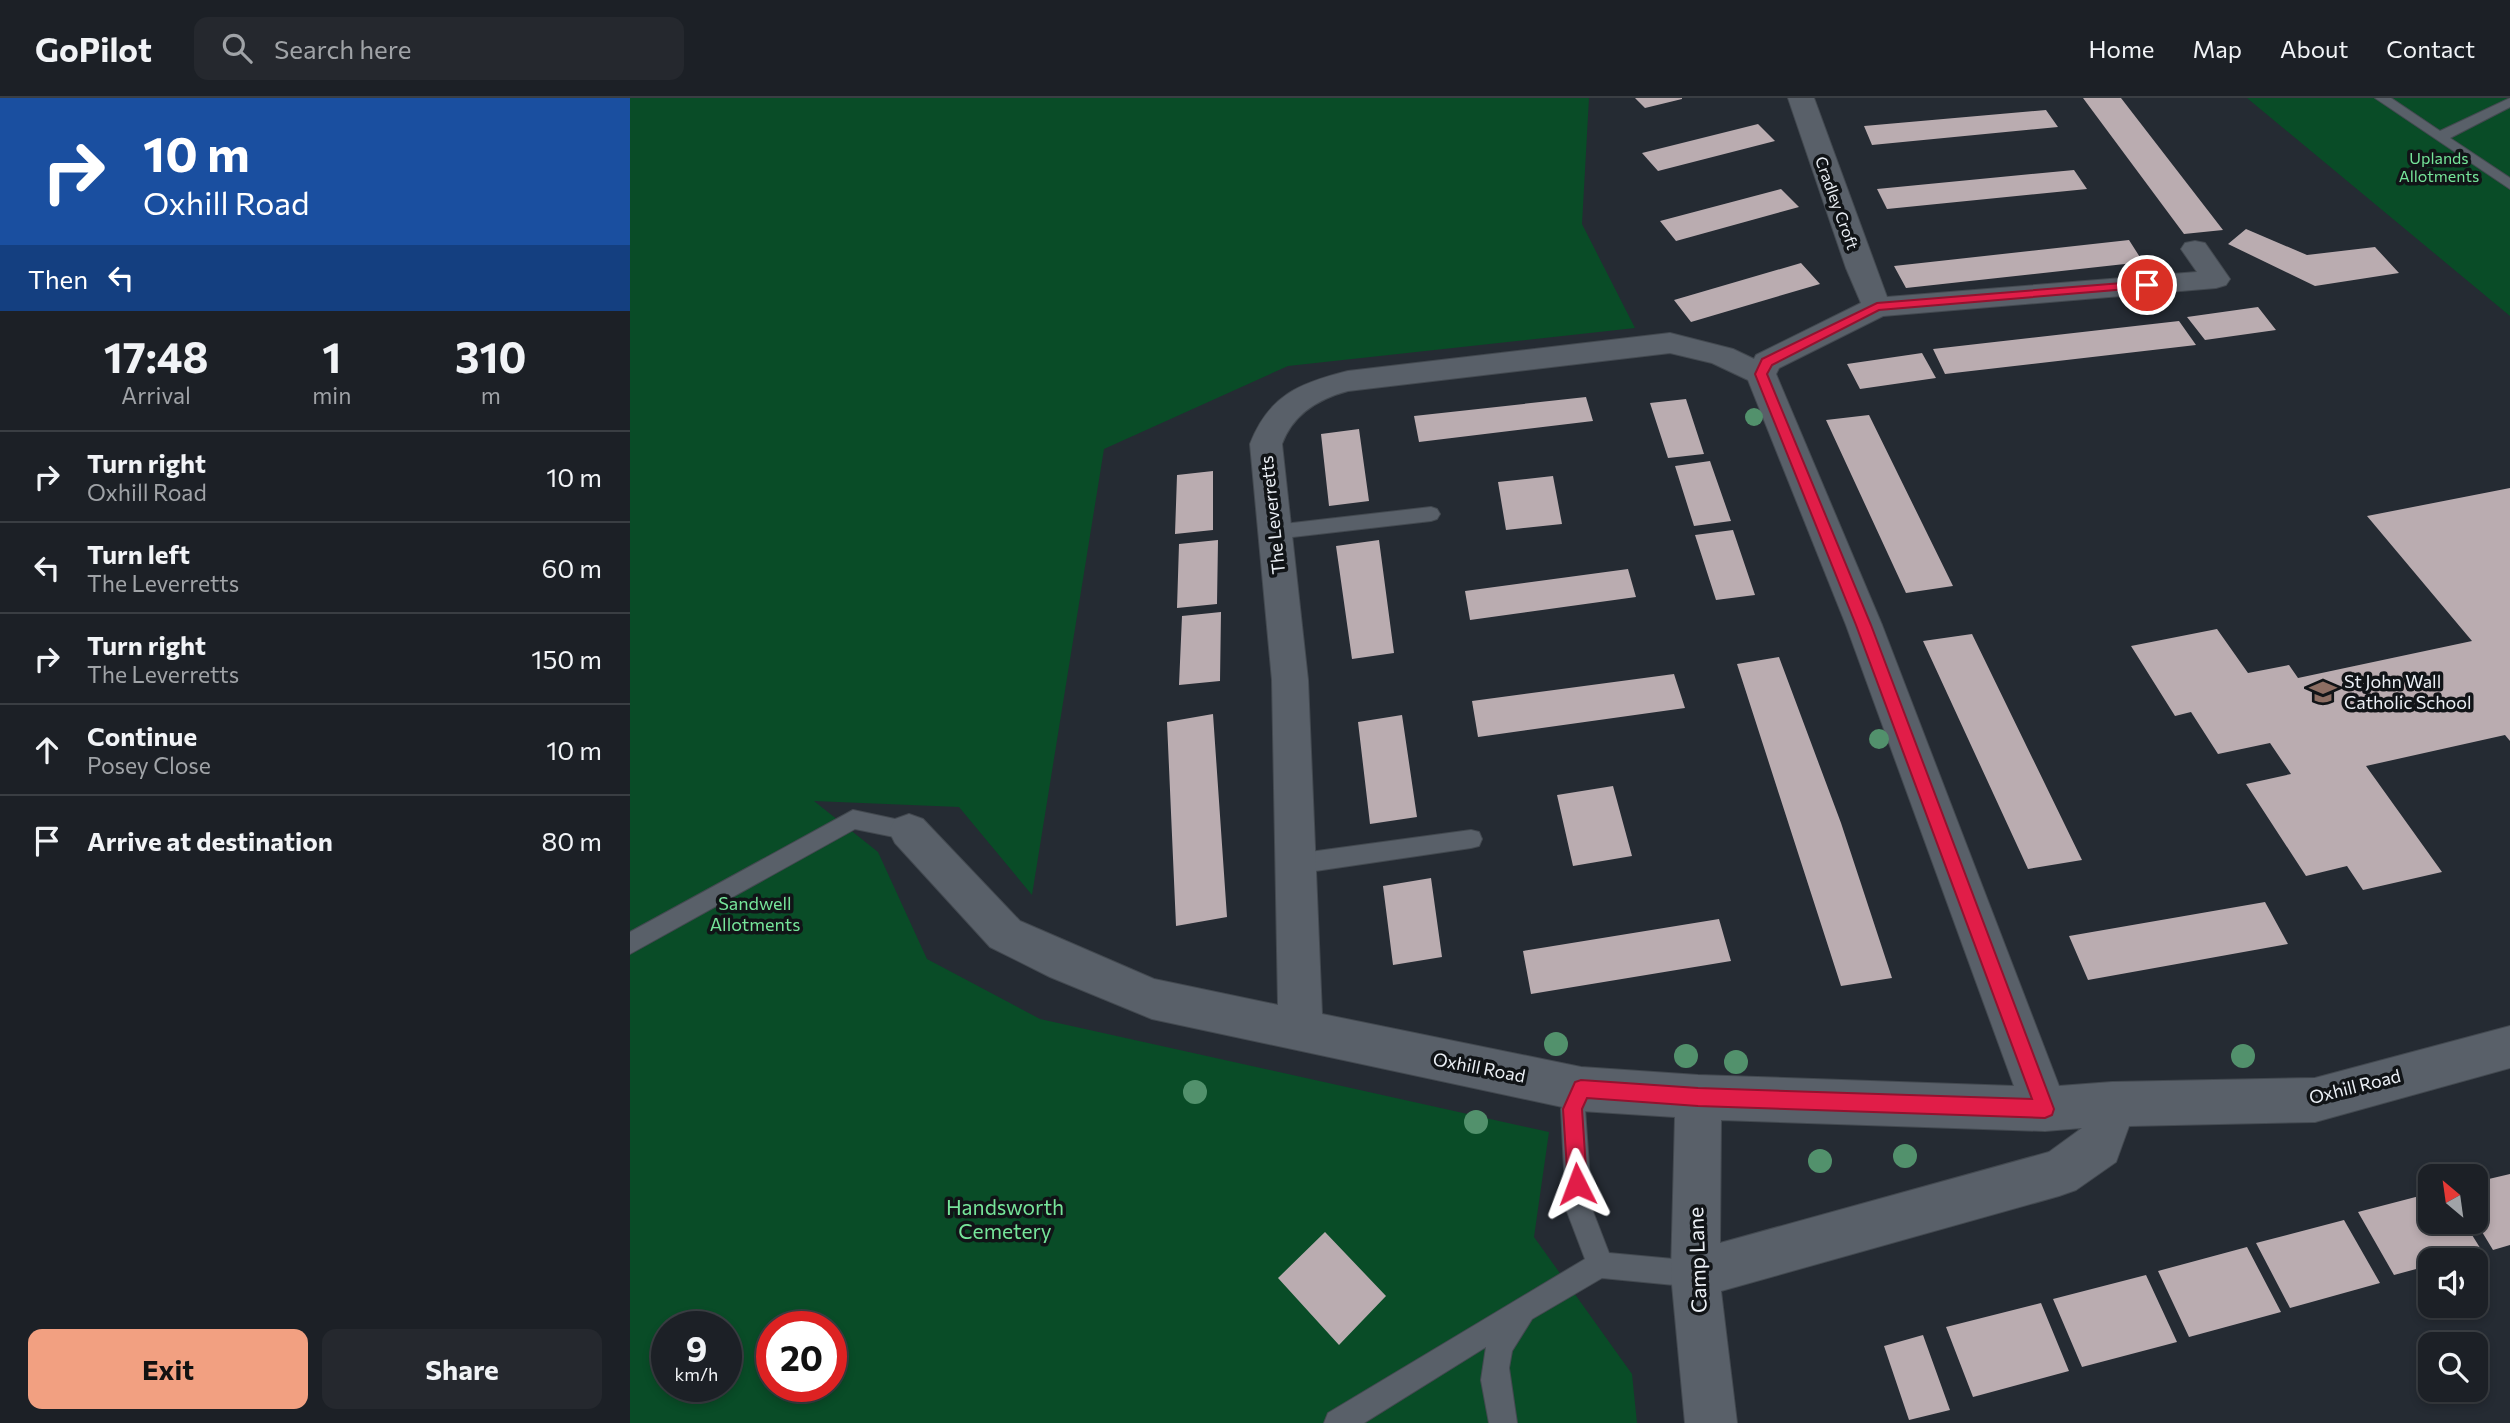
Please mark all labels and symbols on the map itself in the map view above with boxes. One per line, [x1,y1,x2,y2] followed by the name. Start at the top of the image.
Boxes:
[2399,148,2479,185] park label: Uplands Allotments
[1812,154,1863,252] street label: Cradley Croft
[2117,255,2177,315] pin
[1255,455,1289,576] street label: The Leverretts
[2344,670,2472,713] place label: St John Wall Catholic School
[2308,677,2338,707] school or university icon: St John Wall Catholic School
[710,892,800,935] park label: Sandwell Allotments
[1431,1047,1527,1087] street label: Oxhill Road
[2307,1064,2403,1108] street label: Oxhill Road
[1540,1147,1614,1221] position arrow
[2418,1164,2488,1234] north arrow
[946,1194,1064,1243] park label: Handsworth Cemetery
[1682,1207,1711,1314] street label: Camp Lane
[756,1311,847,1402] speed limit sign: 20

